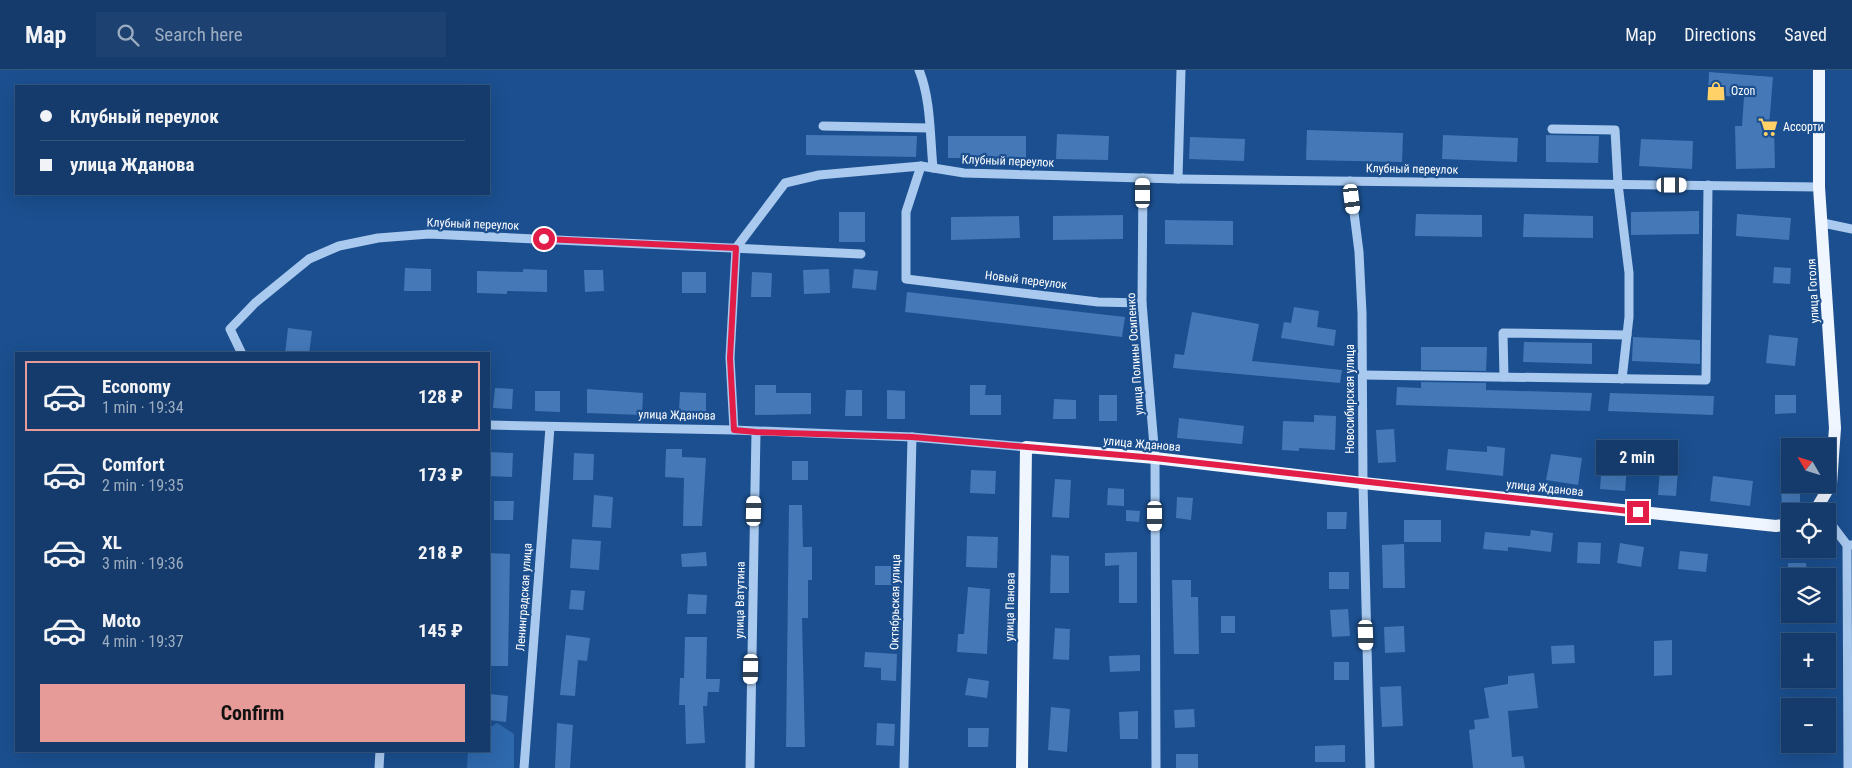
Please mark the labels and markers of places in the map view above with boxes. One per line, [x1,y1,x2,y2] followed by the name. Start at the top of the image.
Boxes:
[1705,80,1727,102] shop icon: Ozon
[1731,84,1755,98] place label: Ozon
[1757,116,1779,138] supermarket icon: Ассорти
[1783,120,1824,134] place label: Ассорти

